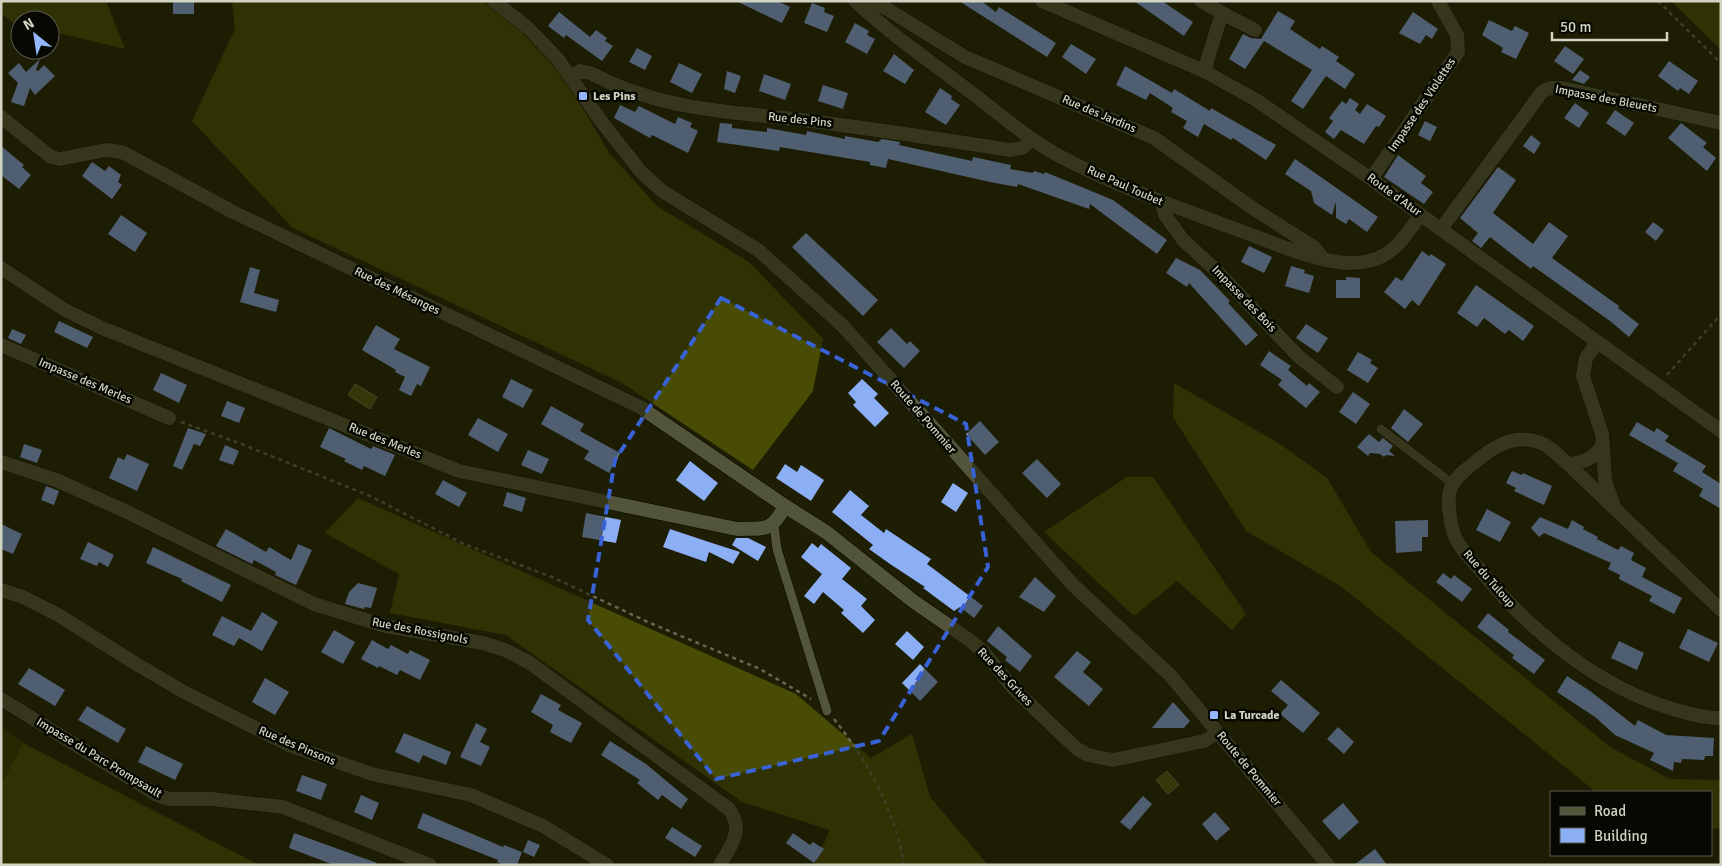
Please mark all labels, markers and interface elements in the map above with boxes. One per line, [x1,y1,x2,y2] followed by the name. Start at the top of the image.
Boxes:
[10,10,60,60] north arrow
[1552,10,1667,42] scale bar
[20,14,37,34] text: N
[1560,18,1591,36] text: 50 m
[1385,55,1459,155] street label: Impasse des Violettes
[1554,82,1658,116] street label: Impasse des Bleuets
[593,89,636,104] place label: Les Pins
[577,90,589,102] marker: Les Pins
[1060,92,1138,136] street label: Rue des Jardins
[767,109,833,131] street label: Rue des Pins
[1085,163,1165,209] street label: Rue Paul Toubet
[1364,170,1425,220] street label: Route d'Atur
[1208,263,1280,335] street label: Impasse des Bois
[352,264,442,318] street label: Rue des Mésanges
[36,355,134,407] street label: Impasse des Merles
[887,377,960,457] street label: Route de Pommier
[346,420,424,462] street label: Rue des Merles
[1460,547,1518,611] street label: Rue du Tuloup
[371,614,469,648] street label: Rue des Rossignols
[974,645,1036,709] street label: Rue des Grives
[1224,708,1280,723] place label: La Turcade
[1208,709,1220,721] marker: La Turcade
[34,715,164,801] street label: Impasse du Parc Prompsault
[256,723,338,769] street label: Rue des Pinsons
[1213,729,1285,810] street label: Route de Pommier
[1550,791,1712,856] legend
[1594,802,1626,820] text: Road
[1594,827,1648,845] text: Building

